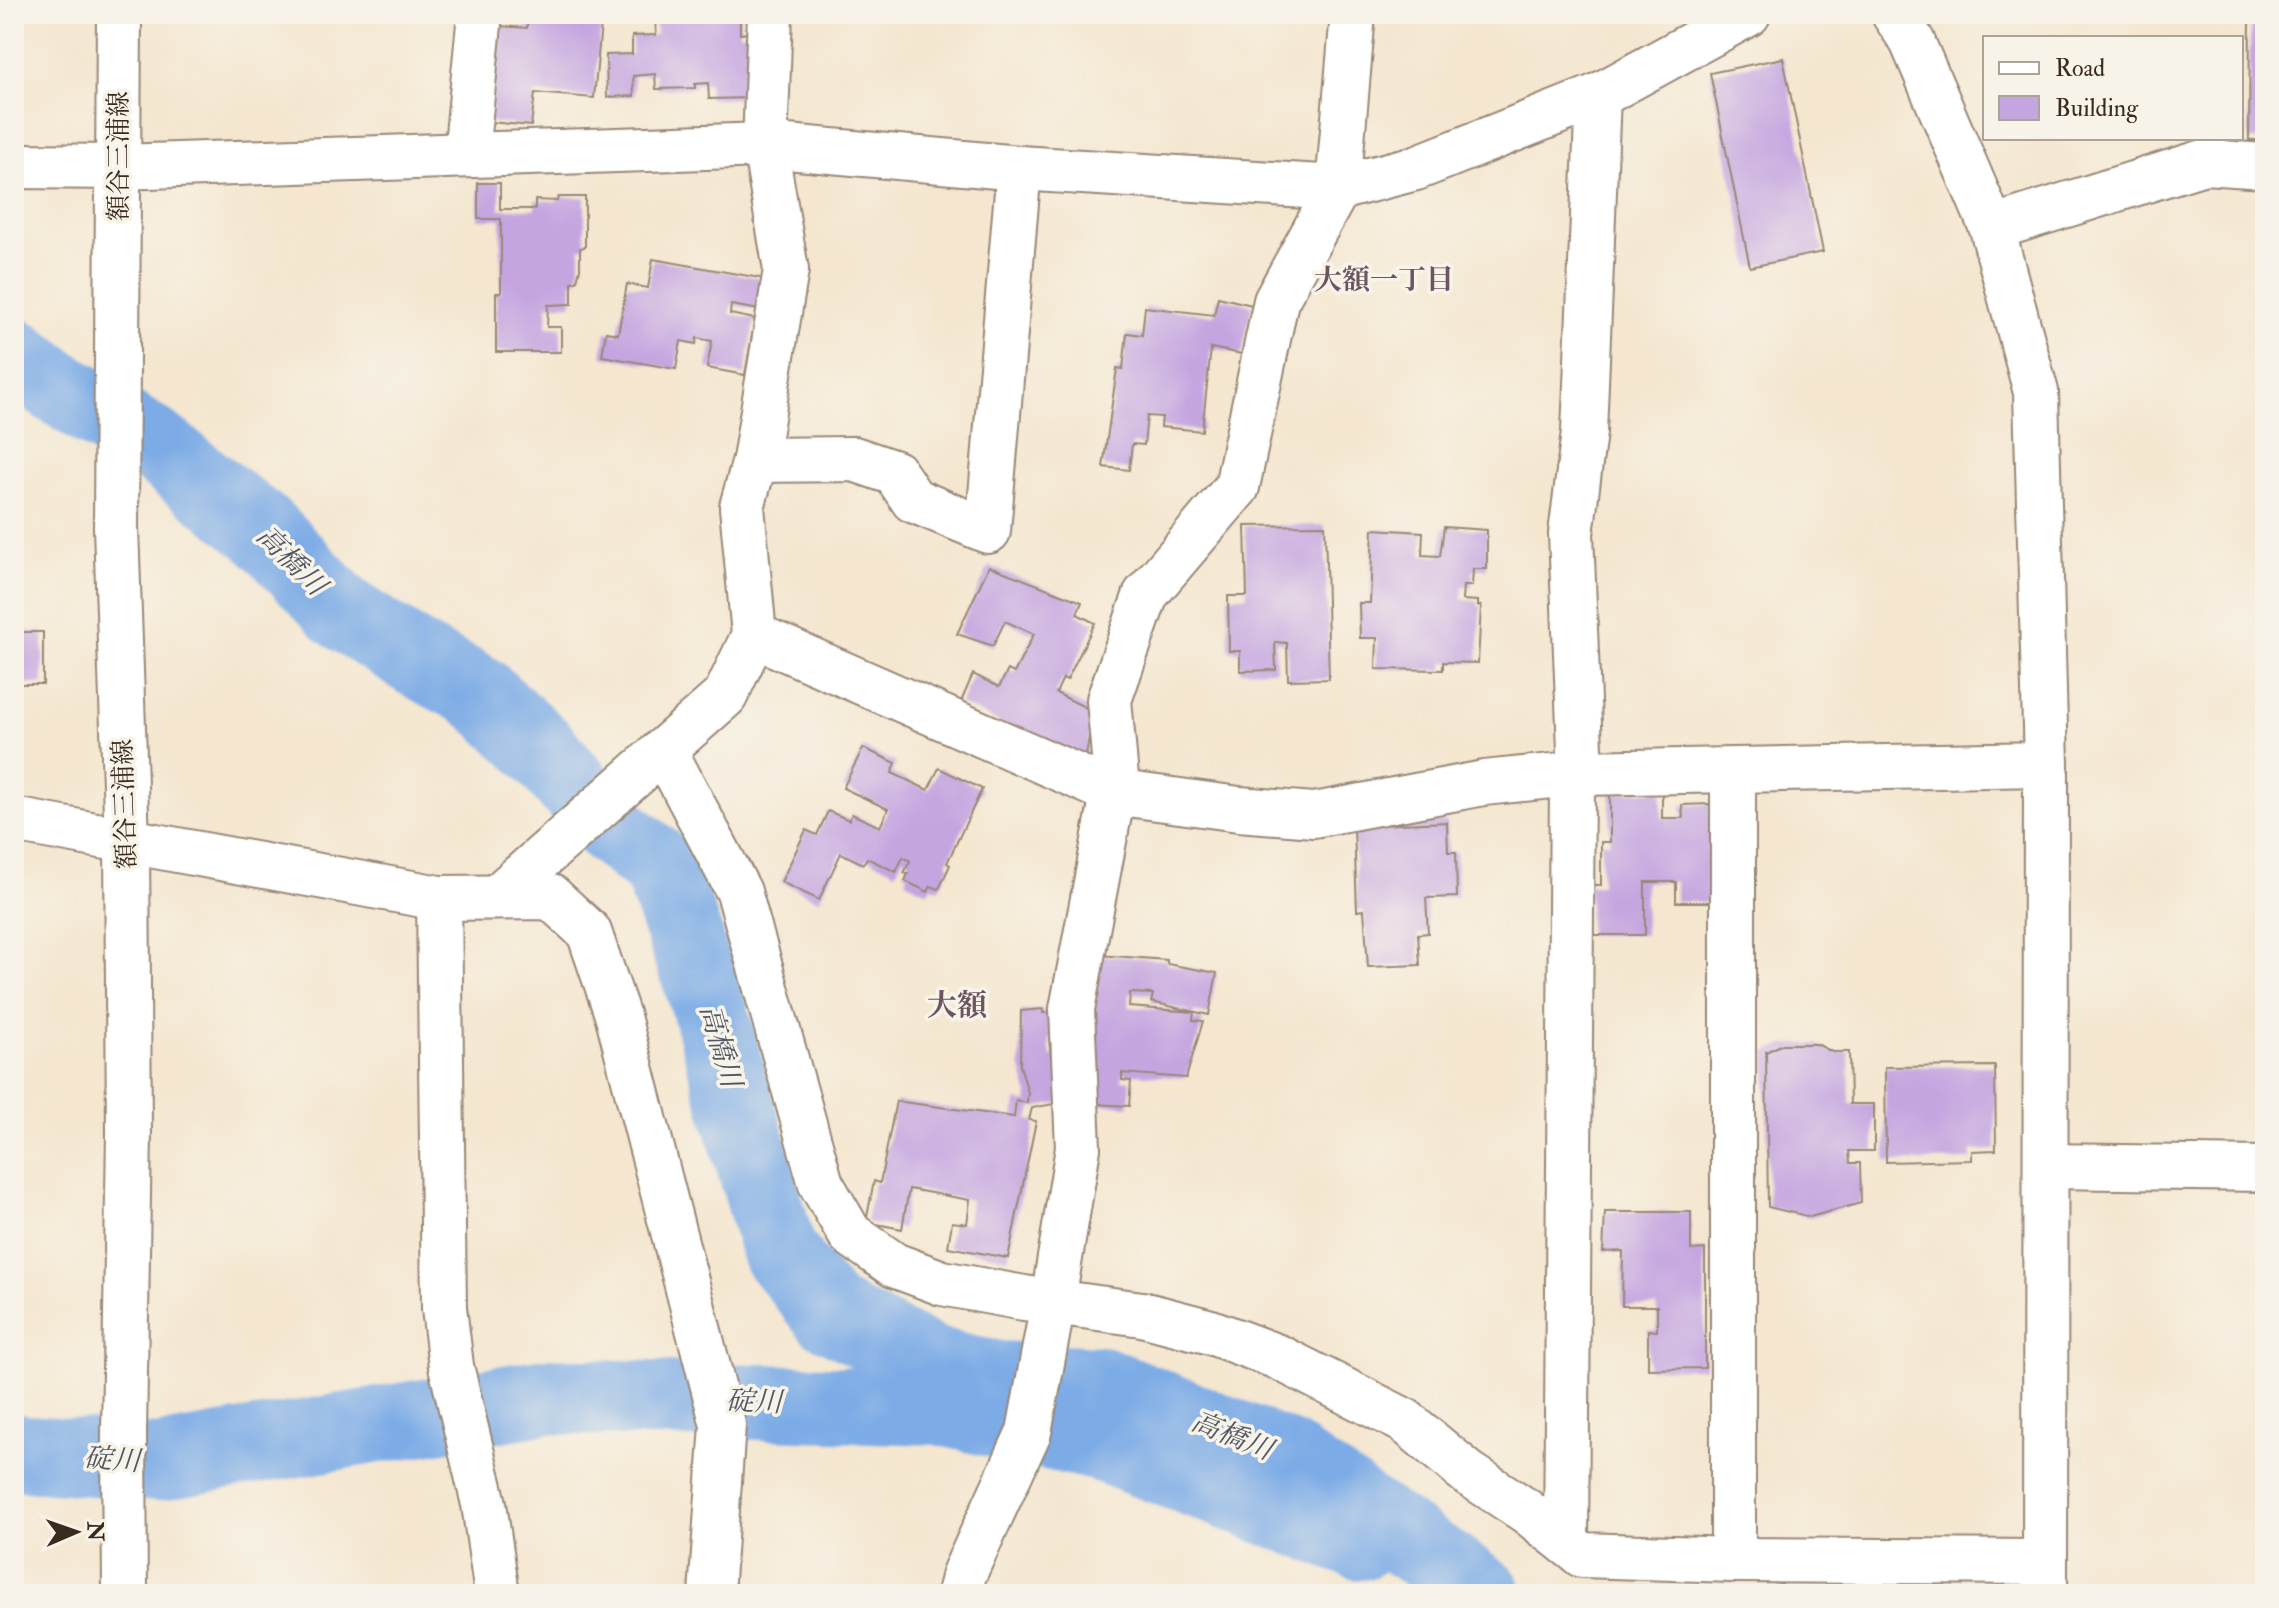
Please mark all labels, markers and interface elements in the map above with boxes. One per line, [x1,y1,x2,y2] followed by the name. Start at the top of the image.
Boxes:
[1983,36,2243,140] legend
[2055,53,2105,84] text: Road
[103,91,135,221] street label: 額谷三浦線
[2055,93,2139,124] text: Building
[1314,263,1454,298] district label: 大額一丁目
[249,519,335,605] water label: 高橋川
[107,738,143,870] street label: 額谷三浦線
[927,987,987,1024] district label: 大額
[692,1001,749,1094] water label: 高橋川
[725,1384,786,1421] water label: 碇川
[1186,1404,1280,1469] water label: 高橋川
[83,1441,144,1480] water label: 碇川
[36,1492,116,1572] north arrow
[81,1520,109,1542] text: N

